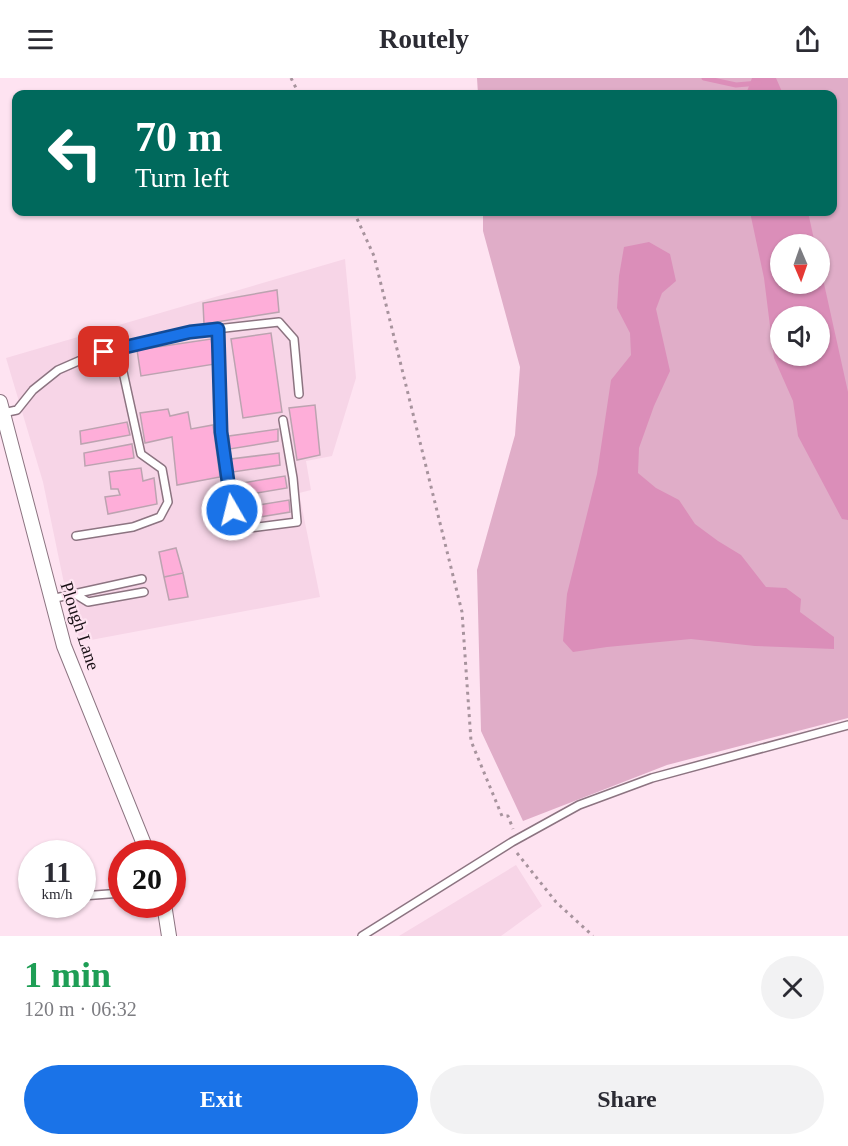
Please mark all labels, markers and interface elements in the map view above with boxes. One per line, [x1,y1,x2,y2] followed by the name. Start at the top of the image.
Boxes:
[24,23,57,56] icon: menu
[791,23,824,56] icon: share
[379,24,469,54] text: Routely
[36,114,114,192] icon: left
[135,114,223,160] text: 70 m
[135,163,229,193] text: Turn left
[770,234,830,294] north arrow
[770,234,830,366] map controls
[770,306,830,366] button: sound
[78,326,129,377] pin
[87,335,120,368] icon: arrive
[200,478,264,542] position arrow
[56,579,104,673] street label: Plough Lane
[108,840,186,918] speed limit sign: 20
[43,855,71,888] text: 11
[42,886,72,902] text: km/h
[24,955,111,995] text: 1 min
[761,956,824,1019] button: close
[24,998,137,1020] text: 120 m · 06:32
[24,1065,418,1134] button: Exit
[430,1065,824,1134] button: Share

